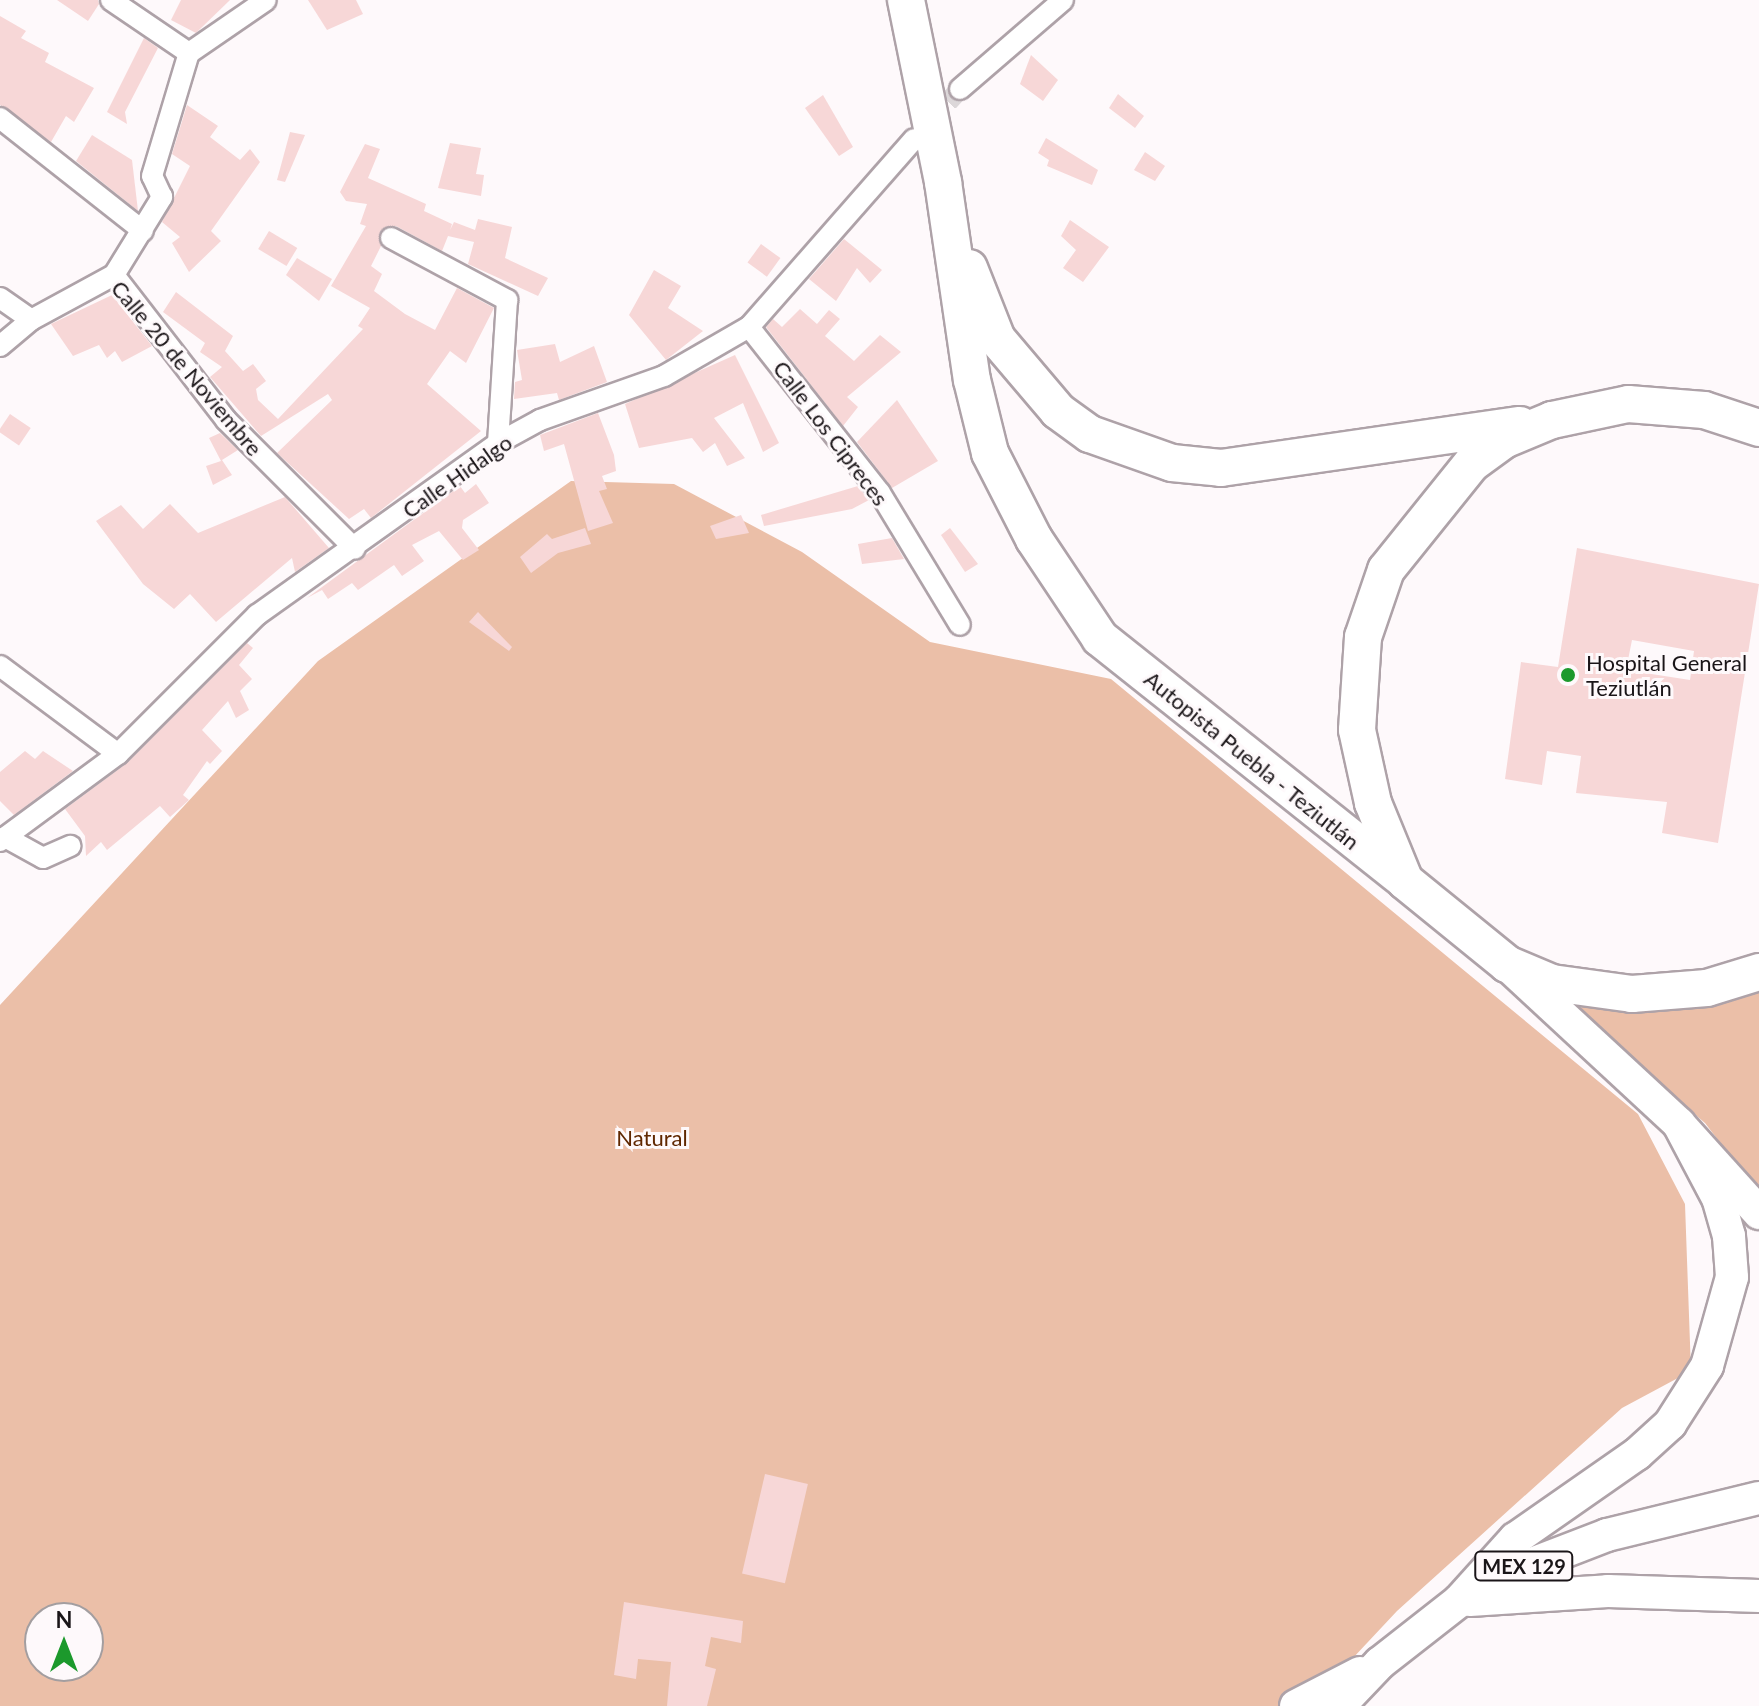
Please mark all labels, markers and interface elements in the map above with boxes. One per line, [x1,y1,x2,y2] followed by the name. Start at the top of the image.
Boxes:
[106,275,268,461] street label: Calle 20 de Noviembre
[768,355,894,511] street label: Calle Los Cipreces
[397,429,517,523] street label: Calle Hidalgo
[1586,649,1747,700] place label: Hospital General Teziutlán
[1557,664,1579,686] marker: Hospital General Teziutlán
[1139,665,1365,855] street label: Autopista Puebla - Teziutlán
[616,1125,688,1151] park label: Natural
[1474,1550,1574,1582] road number: MEX 129
[24,1602,104,1682] north arrow
[56,1606,72,1633] text: N

